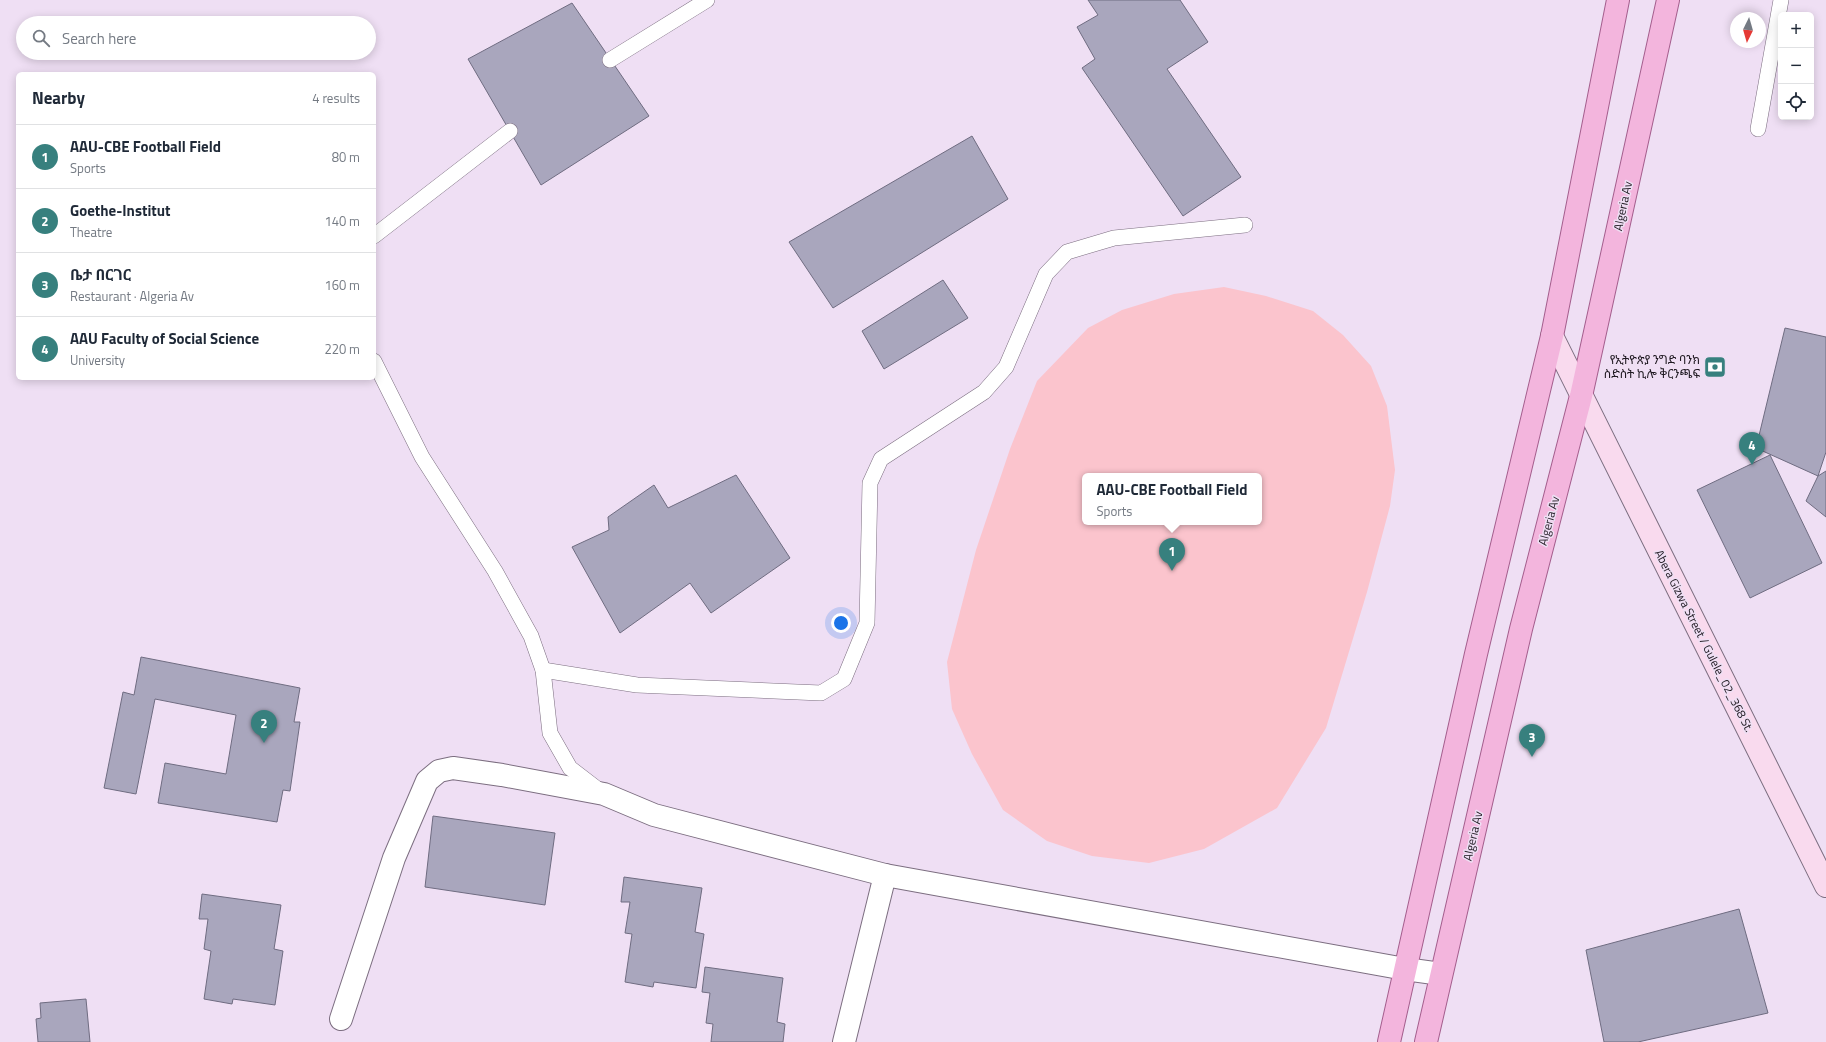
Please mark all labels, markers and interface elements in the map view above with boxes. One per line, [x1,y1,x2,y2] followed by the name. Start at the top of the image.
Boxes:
[1730,12,1766,48] north arrow
[1778,12,1814,120] map controls
[1778,12,1814,48] button: +
[16,16,376,60] search box
[30,27,52,49] icon: search
[62,27,136,50] text: Search here
[1778,48,1814,84] button: −
[1778,84,1814,120] button: locate
[32,85,85,111] text: Nearby
[312,88,360,108] text: 4 results
[70,135,221,158] text: AAU-CBE Football Field
[41,147,49,167] text: 1
[332,147,360,167] text: 80 m
[70,158,106,178] text: Sports
[1608,179,1637,232] street label: Algeria Av
[70,199,171,222] text: Goethe-Institut
[41,211,49,231] text: 2
[324,211,360,231] text: 140 m
[70,222,112,242] text: Theatre
[70,263,131,286] text: ቤታ በርገር
[41,275,49,295] text: 3
[324,275,360,295] text: 160 m
[70,286,194,306] text: Restaurant · Algeria Av
[70,327,259,350] text: AAU Faculty of Social Science
[41,339,49,359] text: 4
[324,339,360,359] text: 220 m
[70,350,125,370] text: University
[1604,350,1700,383] place label: የኢትዮጵያ ንግድ ባንክ ስድስት ኪሎ ቅርንጫፍ
[1702,354,1728,380] bank icon: የኢትዮጵያ ንግድ ባንክ ስድስት ኪሎ ቅርንጫፍ
[1739,432,1765,465] pin: 4
[1082,473,1262,525] popup
[1097,478,1247,501] text: AAU-CBE Football Field
[1533,494,1564,548] street label: Algeria Av
[1097,501,1132,521] text: Sports
[1159,538,1185,571] pin: 1
[1650,546,1759,735] street label: Abera Gizwa Street / Gulele_02_368 St.
[831,613,851,633] your location
[251,710,277,743] pin: 2
[1519,724,1545,757] pin: 3
[1458,809,1487,863] street label: Algeria Av

